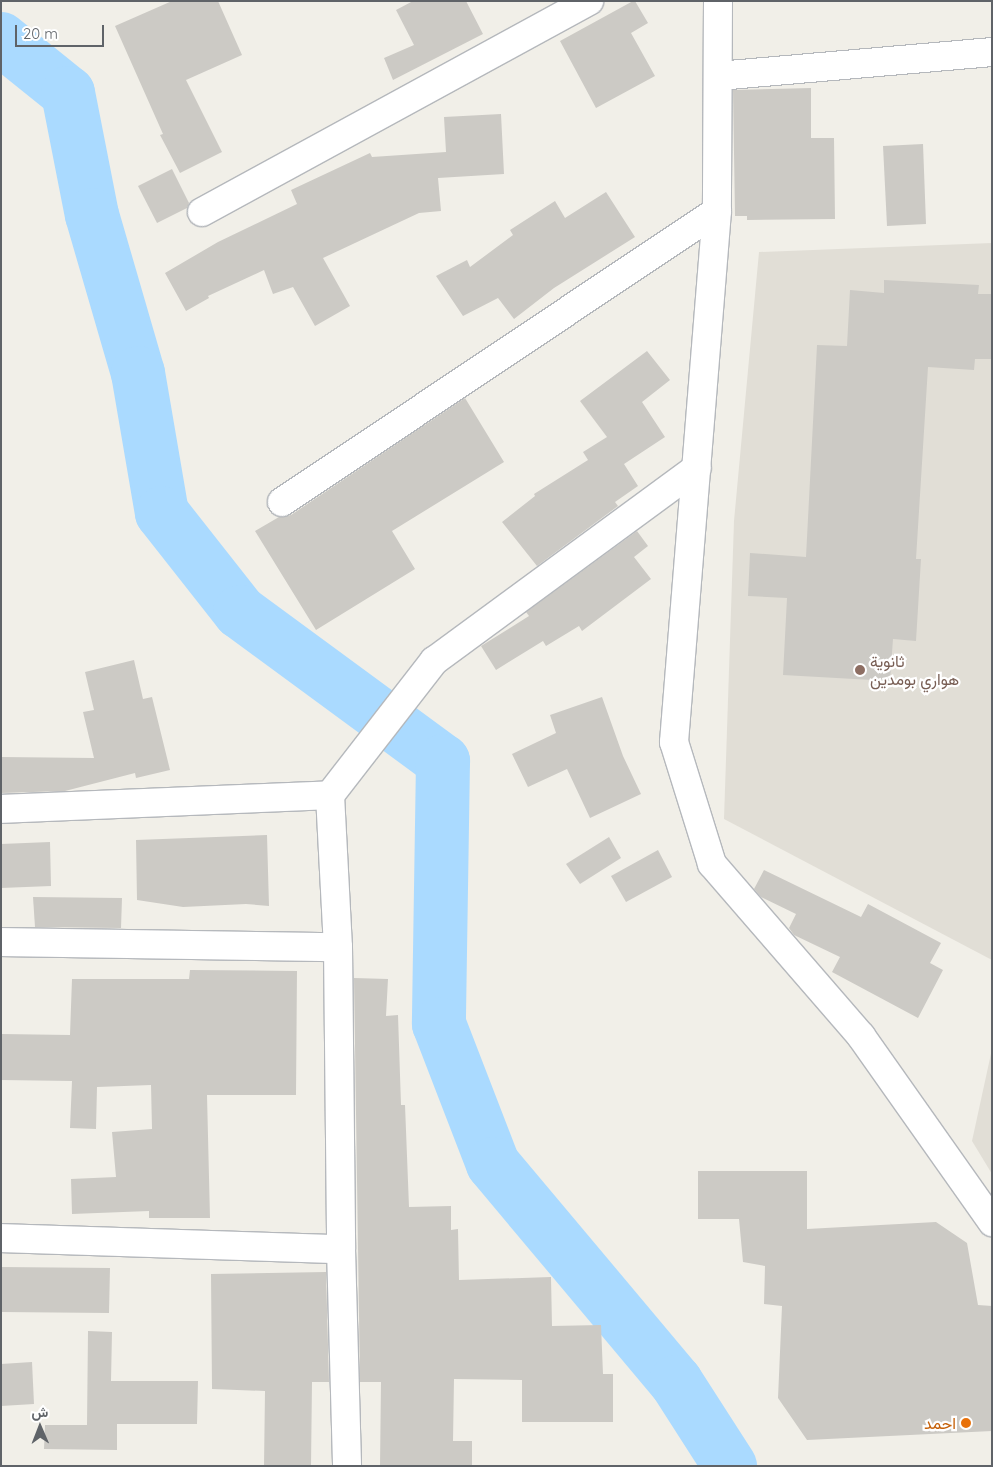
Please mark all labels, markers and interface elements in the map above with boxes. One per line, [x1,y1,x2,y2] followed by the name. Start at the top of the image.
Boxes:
[18,15,106,47] scale bar
[23,24,58,43] text: 20 m
[870,651,959,689] place label: ثانوية هواري بومدين
[854,664,866,676] marker: ثانوية هواري بومدين
[15,1402,65,1452] north arrow
[31,1403,48,1421] text: ش
[924,1413,956,1433] place label: احمد
[960,1417,972,1429] marker: احمد

